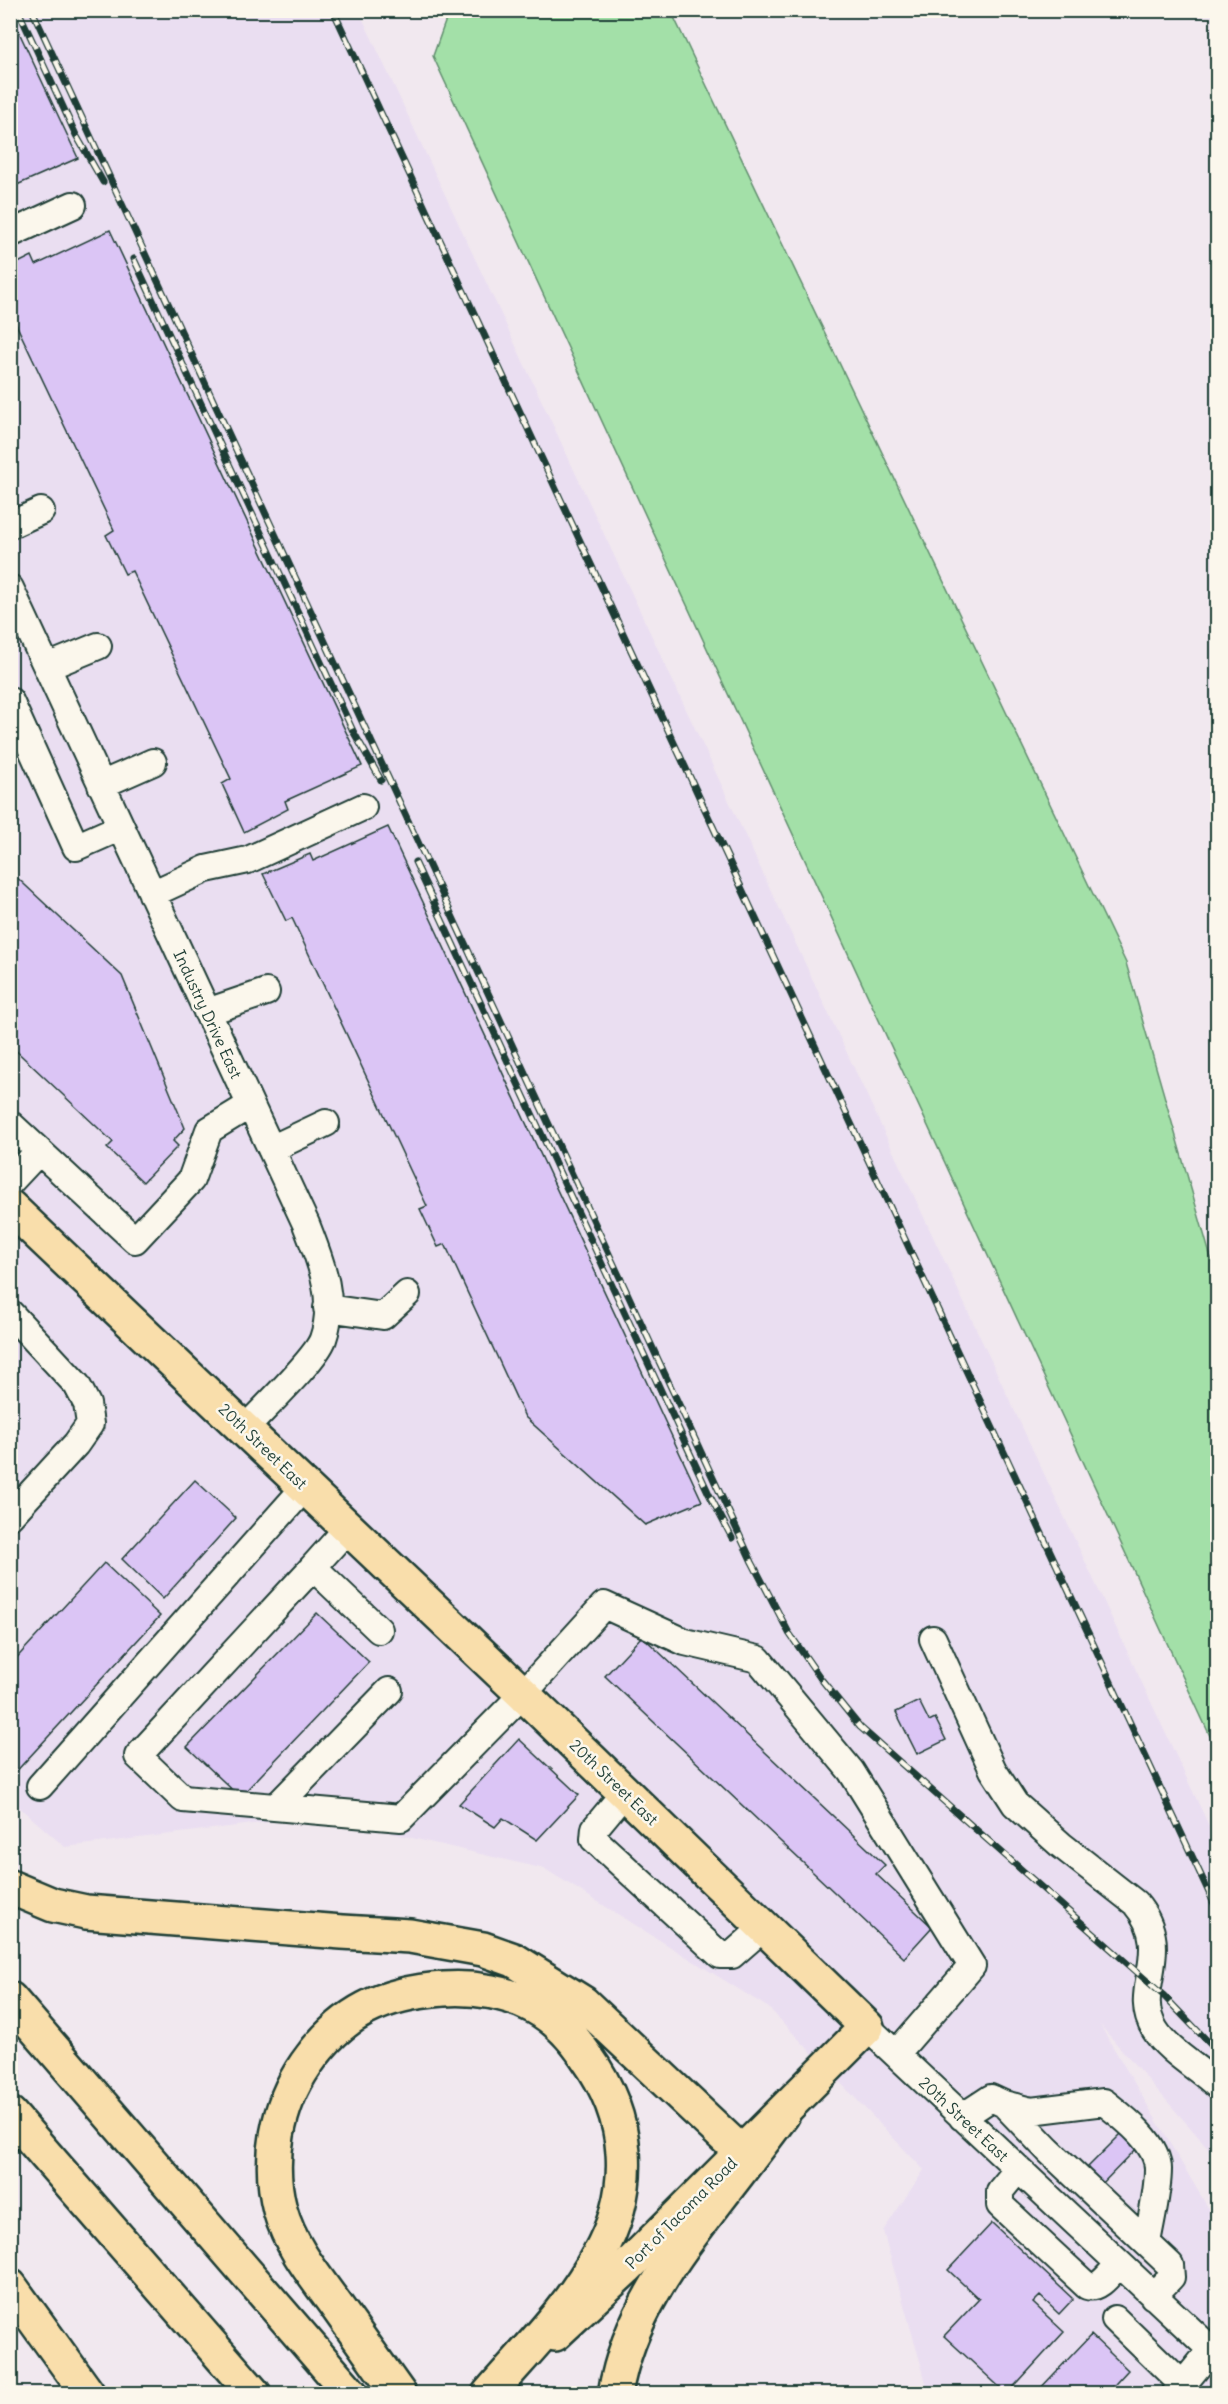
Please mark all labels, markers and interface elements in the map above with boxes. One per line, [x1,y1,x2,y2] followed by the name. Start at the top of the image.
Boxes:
[169,947,247,1082] street label: Industry Drive East
[215,1399,312,1494] street label: 20th Street East
[566,1735,663,1830] street label: 20th Street East
[915,2072,1013,2166] street label: 20th Street East
[621,2153,741,2273] street label: Port of Tacoma Road

